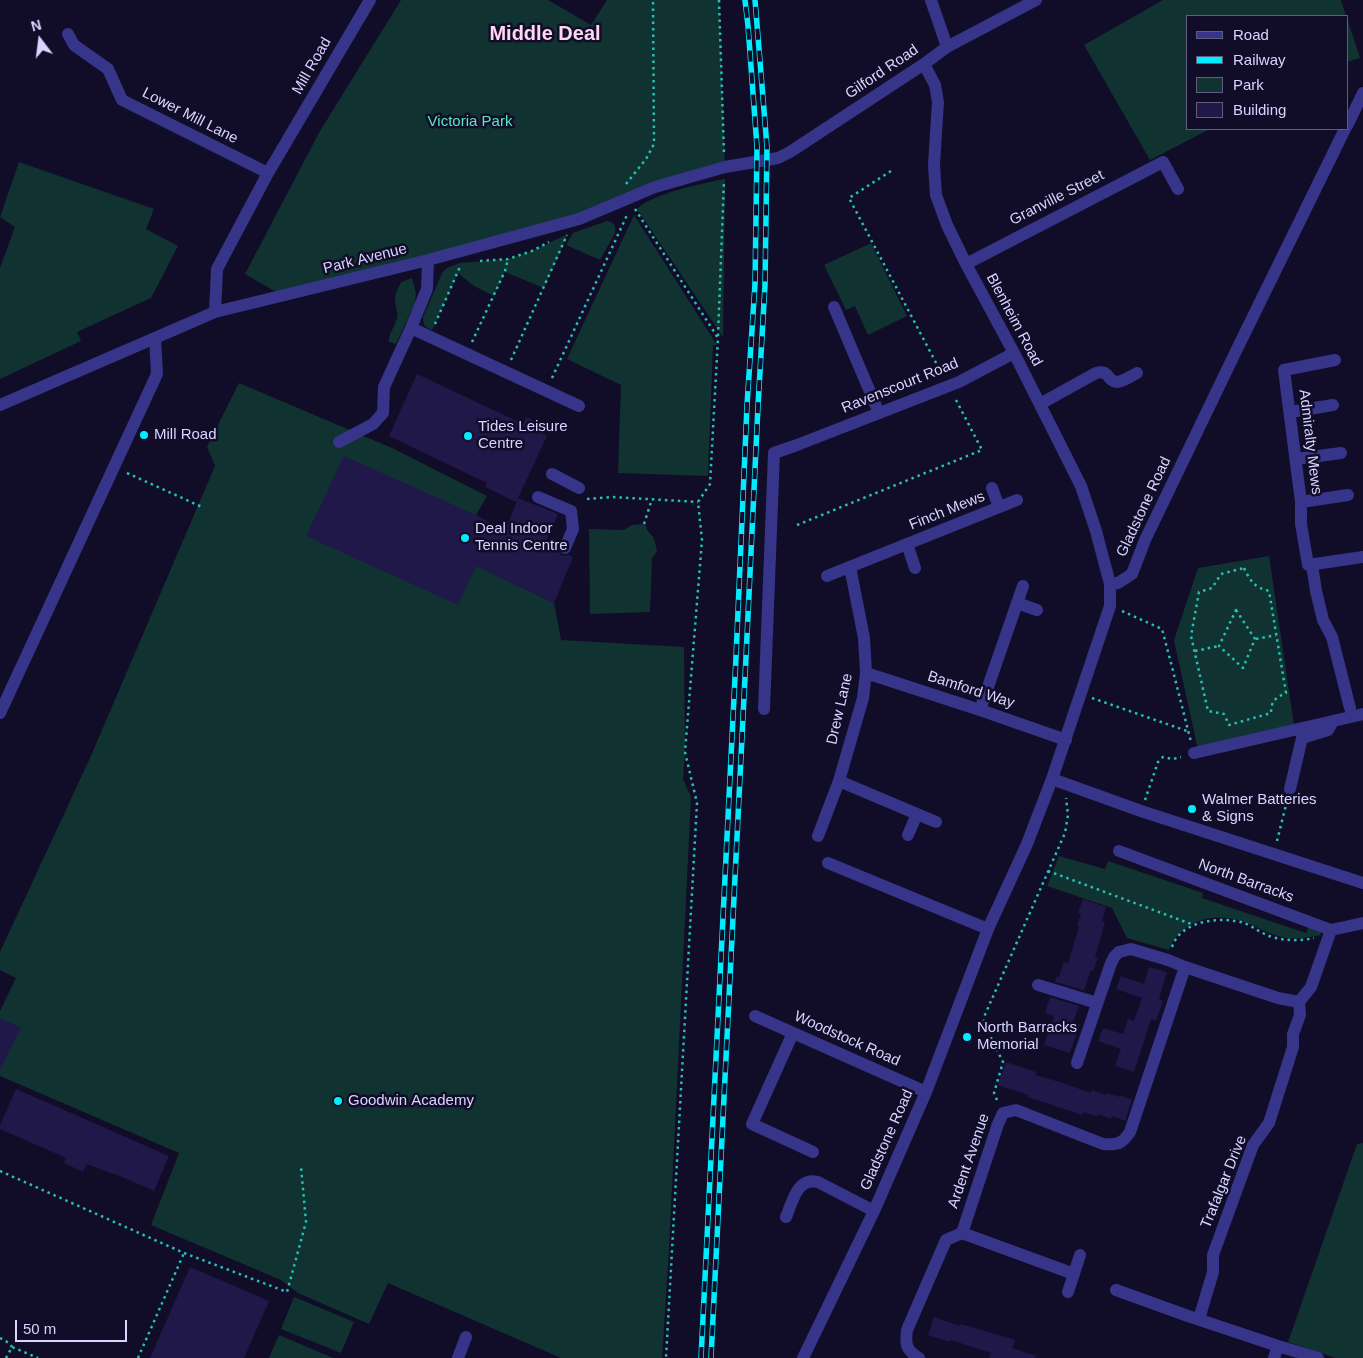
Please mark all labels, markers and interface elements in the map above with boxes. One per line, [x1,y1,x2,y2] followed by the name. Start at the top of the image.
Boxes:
[15,15,65,65] north arrow
[1186,15,1348,130] legend
[29,16,43,35] text: N
[489,22,601,46] district label: Middle Deal
[1233,26,1269,43] text: Road
[289,34,335,98] street label: Mill Road
[842,41,922,103] street label: Gilford Road
[1233,51,1286,68] text: Railway
[1233,76,1264,93] text: Park
[139,84,241,148] street label: Lower Mill Lane
[1233,101,1286,118] text: Building
[428,113,512,131] park label: Victoria Park
[1007,167,1107,229] street label: Granville Street
[321,240,409,278] street label: Park Avenue
[982,270,1046,370] street label: Blenheim Road
[839,354,961,418] street label: Ravenscourt Road
[1295,388,1325,496] street label: Admiralty Mews
[478,418,567,453] place label: Tides Leisure Centre
[154,426,217,444] place label: Mill Road
[138,429,150,441] marker: Mill Road
[462,430,474,442] marker: Tides Leisure Centre
[1113,454,1175,560] street label: Gladstone Road
[907,488,987,534] street label: Finch Mews
[475,520,568,555] place label: Deal Indoor Tennis Centre
[459,532,471,544] marker: Deal Indoor Tennis Centre
[925,667,1017,713] street label: Bamford Way
[823,672,857,746] street label: Drew Lane
[1202,791,1316,826] place label: Walmer Batteries & Signs
[1186,803,1198,815] marker: Walmer Batteries & Signs
[1196,855,1296,907] street label: North Barracks
[791,1008,903,1070] street label: Woodstock Road
[977,1019,1077,1054] place label: North Barracks Memorial
[961,1031,973,1043] marker: North Barracks Memorial
[857,1087,917,1193] street label: Gladstone Road
[348,1092,474,1110] place label: Goodwin Academy
[332,1095,344,1107] marker: Goodwin Academy
[944,1111,994,1211] street label: Ardent Avenue
[1197,1133,1251,1231] street label: Trafalgar Drive
[18,1310,130,1342] scale bar
[23,1320,56,1337] text: 50 m

